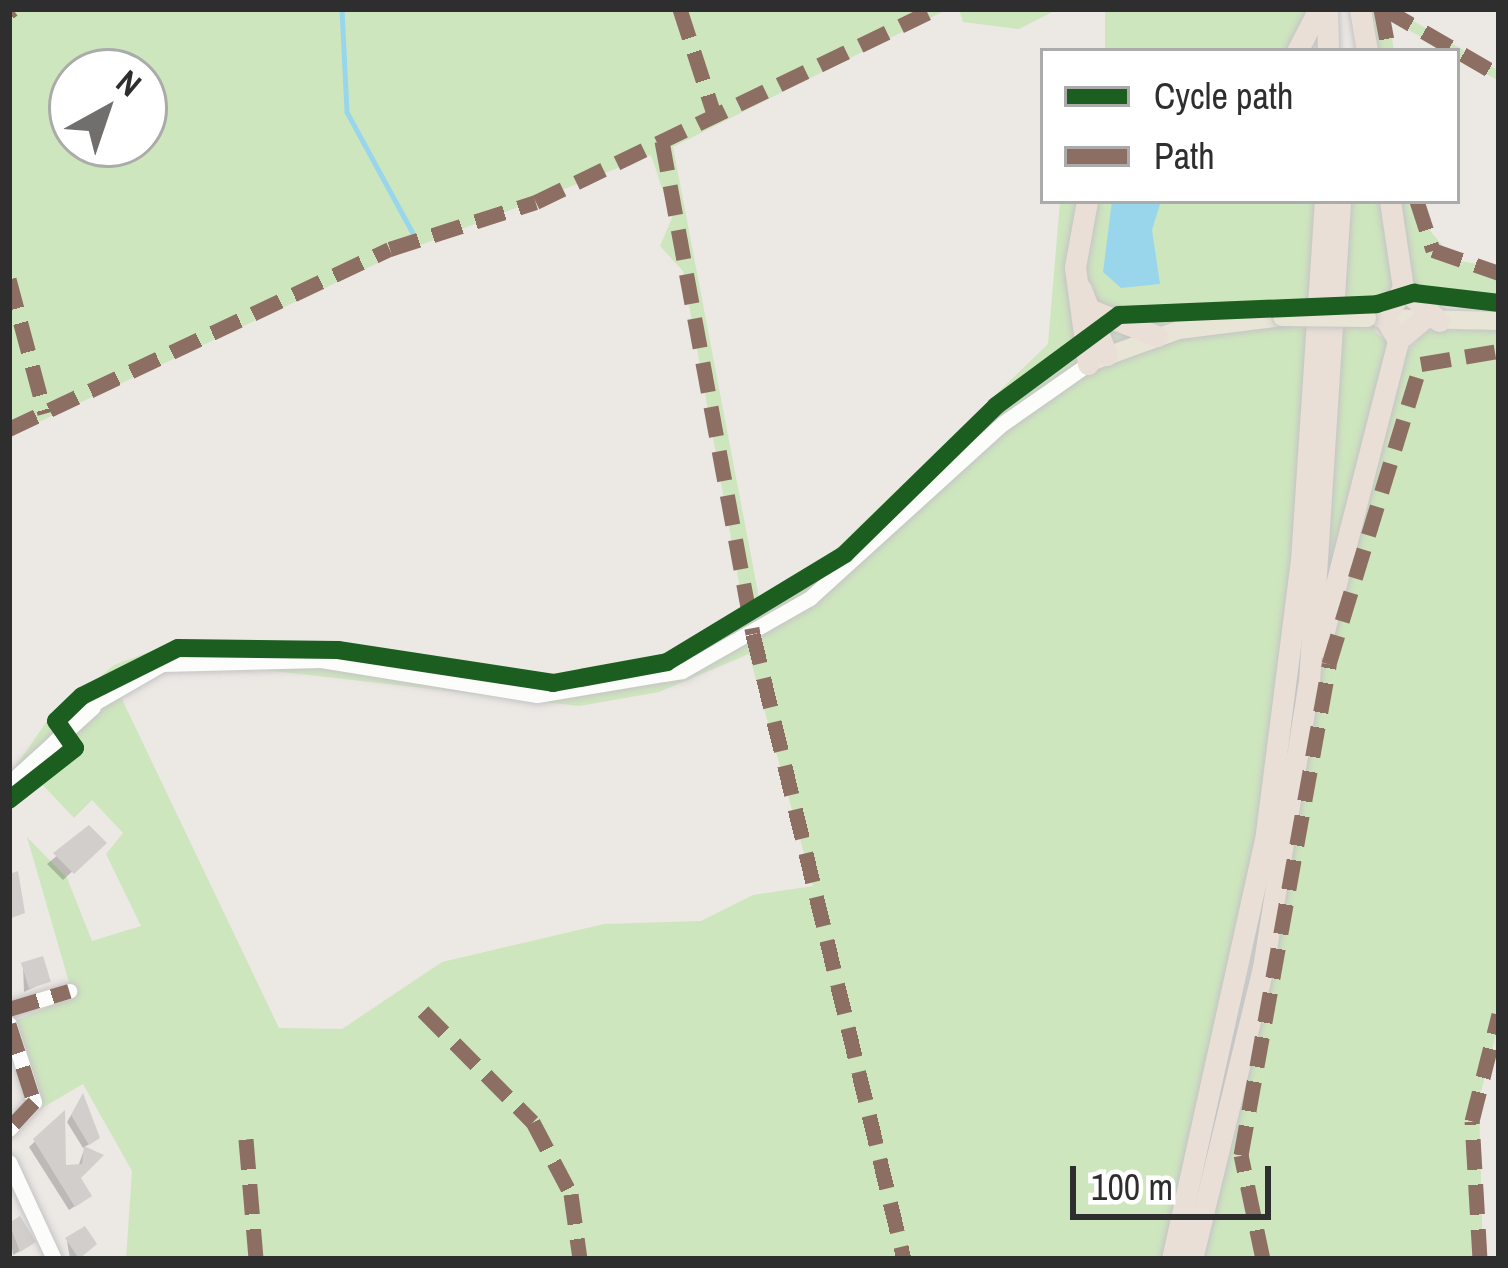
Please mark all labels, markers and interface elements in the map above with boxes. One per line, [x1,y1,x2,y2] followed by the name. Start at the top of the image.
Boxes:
[48,48,168,168] north arrow
[1040,48,1460,204] legend
[108,60,151,106] text: N
[1154,72,1293,120] text: Cycle path
[1154,132,1215,180] text: Path
[1076,1142,1277,1216] scale bar
[1091,1163,1173,1211] text: 100 m

